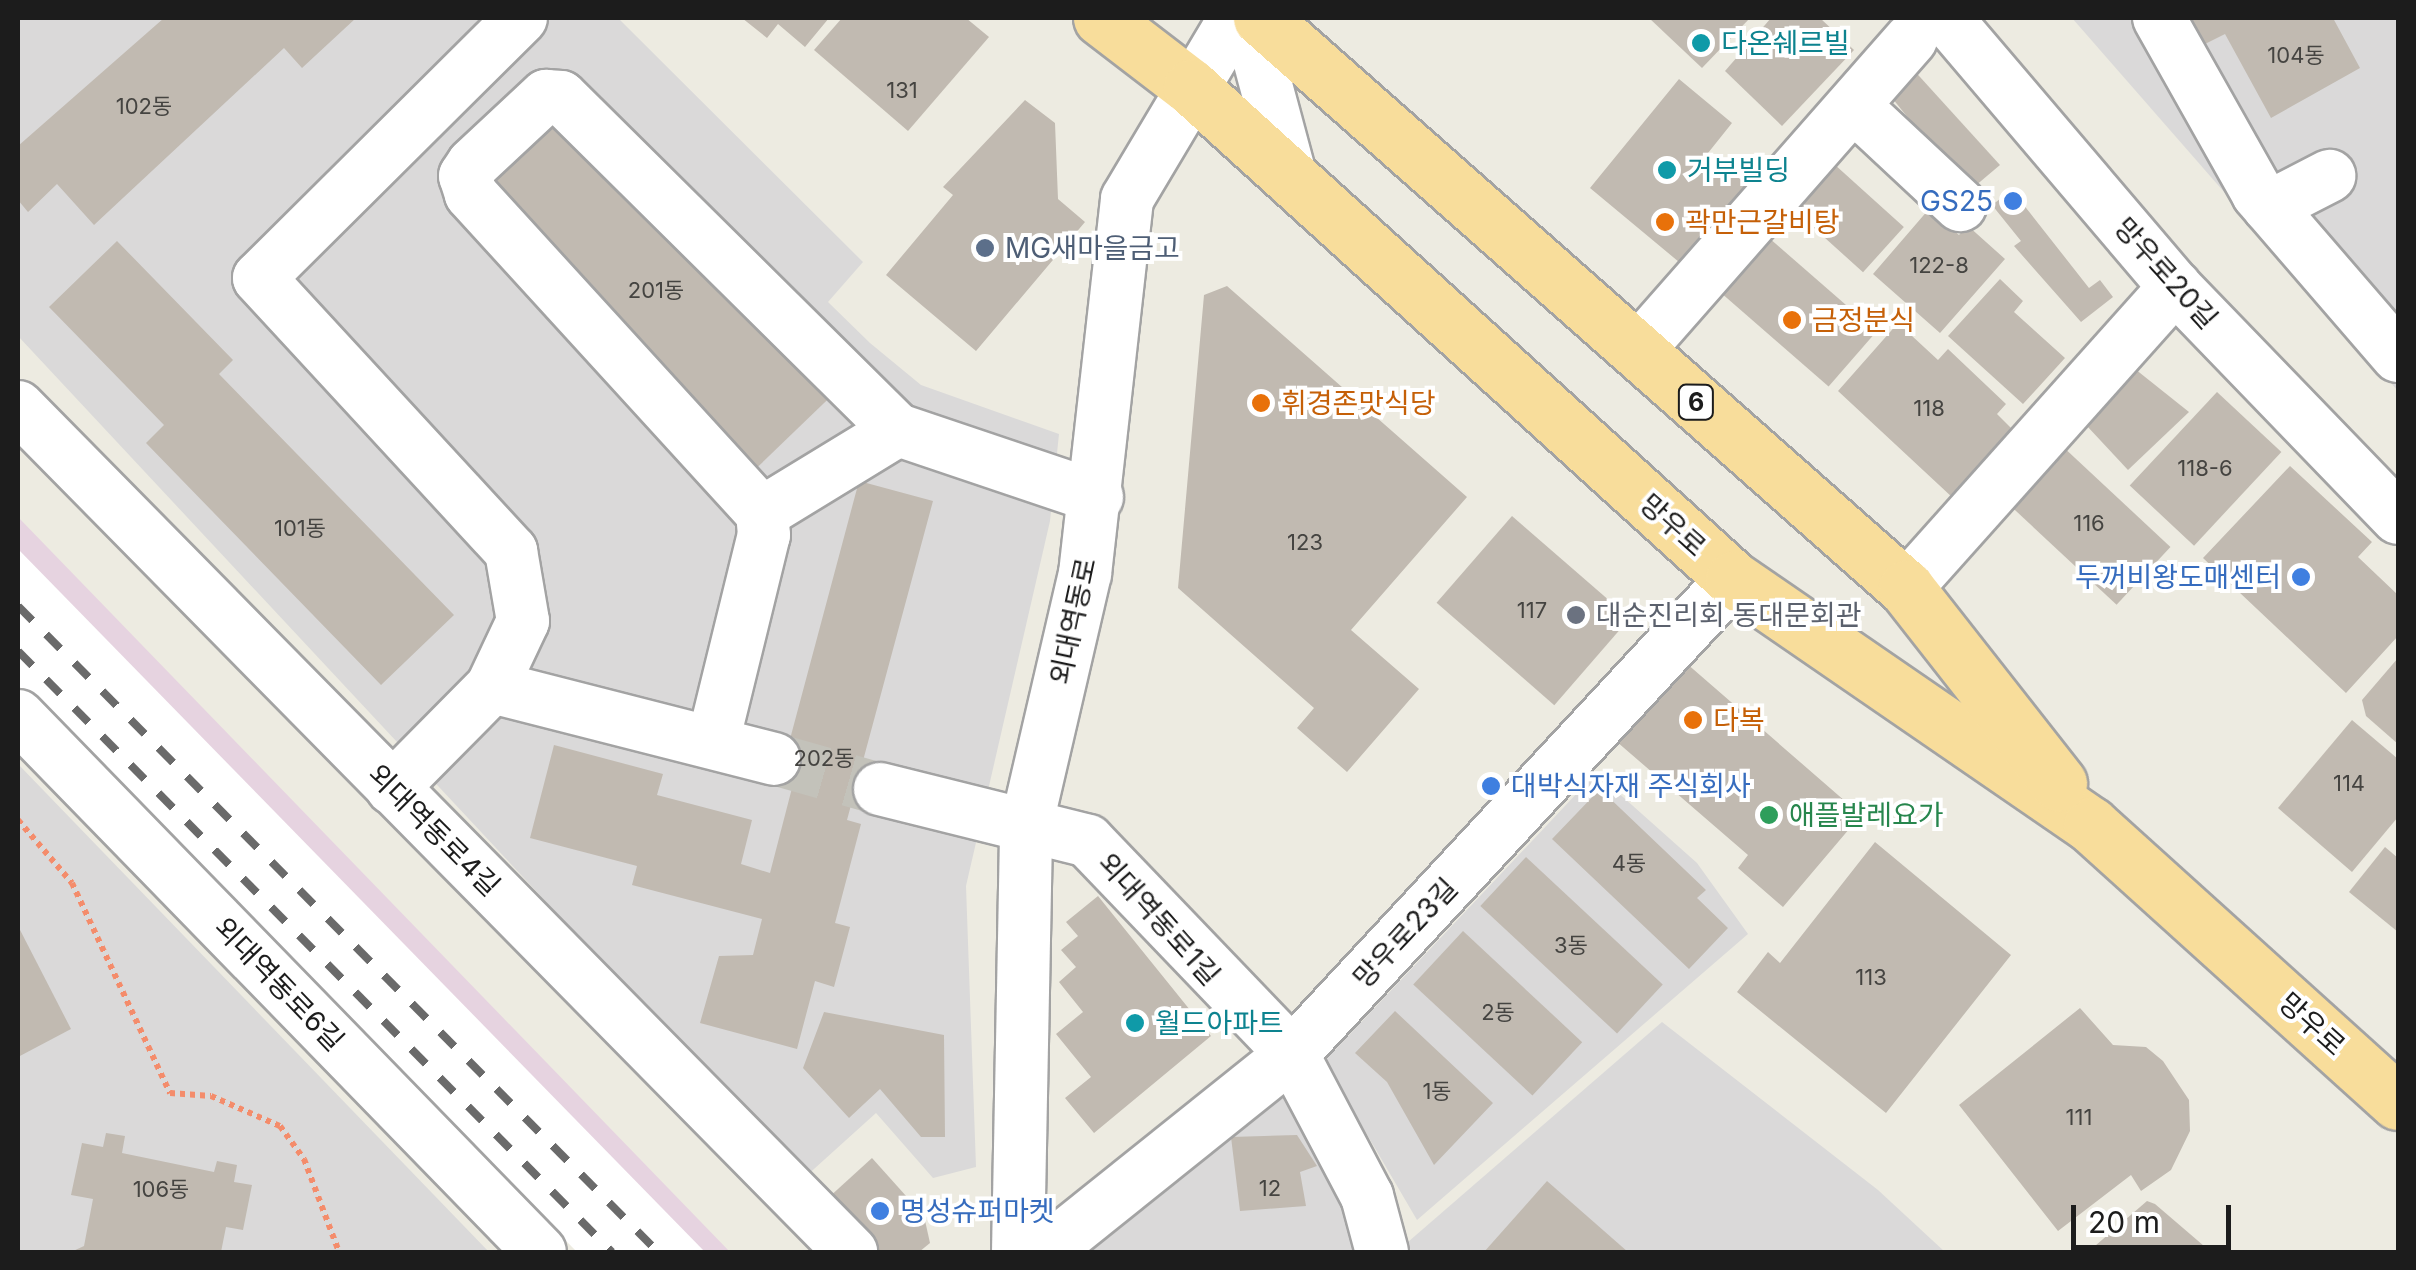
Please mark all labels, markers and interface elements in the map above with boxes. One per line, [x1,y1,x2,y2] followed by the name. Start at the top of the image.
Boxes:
[1721,26,1850,60] place label: 다온쉐르빌
[1690,32,1712,54] marker: 다온쉐르빌
[2267,43,2325,69] house number: 104동
[886,78,918,104] house number: 131
[116,94,172,120] house number: 102동
[1687,153,1790,187] place label: 거부빌딩
[1656,159,1678,181] marker: 거부빌딩
[1920,184,1993,218] place label: GS25
[2002,190,2024,212] marker: GS25
[1685,205,1840,239] place label: 곽만근갈비탕
[1654,211,1676,233] marker: 곽만근갈비탕
[2107,211,2225,335] street label: 망우로20길
[1005,231,1180,265] place label: MG새마을금고
[974,237,996,259] marker: MG새마을금고
[1909,253,1969,279] house number: 122-8
[628,278,684,304] house number: 201동
[1812,303,1915,337] place label: 금정분식
[1781,309,1803,331] marker: 금정분식
[1676,382,1716,422] road number: 6
[1281,386,1436,420] place label: 휘경존맛식당
[1250,392,1272,414] marker: 휘경존맛식당
[1913,396,1945,422] house number: 118
[2177,456,2233,482] house number: 118-6
[1633,487,1713,563] street label: 망우로
[2073,511,2105,537] house number: 116
[274,516,326,542] house number: 101동
[1287,530,1323,556] house number: 123
[1043,555,1103,687] street label: 외대역동로
[2075,560,2281,594] place label: 두꺼비왕도매센터
[2290,566,2312,588] marker: 두꺼비왕도매센터
[1517,598,1547,624] house number: 117
[1596,598,1861,632] place label: 대순진리회 동대문회관
[1565,604,1587,626] marker: 대순진리회 동대문회관
[1713,703,1765,737] place label: 다복
[1682,709,1704,731] marker: 다복
[794,746,854,772] house number: 202동
[361,757,507,903] street label: 외대역동로4길
[1511,769,1751,803] place label: 대박식자재 주식회사
[2333,771,2365,797] house number: 114
[1480,775,1502,797] marker: 대박식자재 주식회사
[1789,798,1944,832] place label: 애플발레요가
[1758,804,1780,826] marker: 애플발레요가
[1091,846,1227,992] street label: 외대역동로1길
[1612,851,1646,877] house number: 4동
[1346,871,1464,995] street label: 망우로23길
[207,910,351,1058] street label: 외대역동로6길
[1554,933,1588,959] house number: 3동
[1855,965,1887,991] house number: 113
[2272,986,2352,1062] street label: 망우로
[1481,1000,1515,1026] house number: 2동
[1155,1006,1284,1040] place label: 월드아파트
[1124,1012,1146,1034] marker: 월드아파트
[1422,1079,1452,1105] house number: 1동
[2066,1105,2092,1131] house number: 111
[1259,1176,1281,1202] house number: 12
[133,1177,189,1203] house number: 106동
[2076,1185,2236,1247] scale bar
[900,1194,1055,1228] place label: 명성슈퍼마켓
[869,1200,891,1222] marker: 명성슈퍼마켓
[2088,1204,2160,1240] text: 20 m

